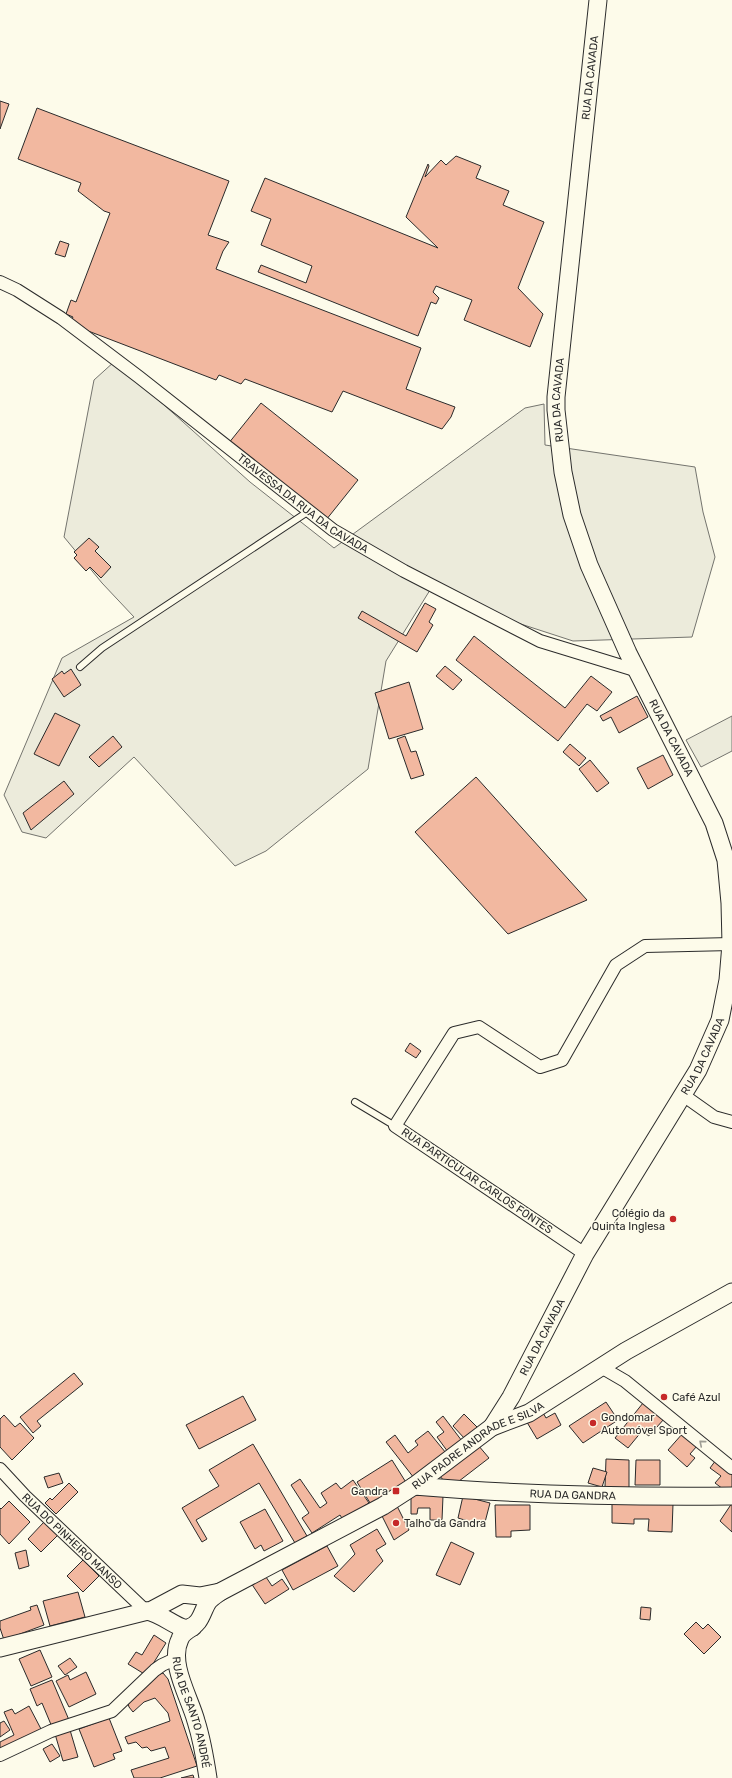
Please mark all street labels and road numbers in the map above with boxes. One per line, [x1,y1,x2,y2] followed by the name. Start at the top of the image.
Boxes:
[579,34,601,121] street label: RUA DA CAVADA
[549,357,567,443] street label: RUA DA CAVADA
[235,451,371,556] street label: TRAVESSA DA RUA DA CAVADA
[646,697,696,779] street label: RUA DA CAVADA
[678,1015,727,1097] street label: RUA DA CAVADA
[399,1125,555,1237] street label: RUA PARTICULAR CARLOS FONTES
[517,1296,568,1378] street label: RUA DA CAVADA
[409,1398,547,1492] street label: RUA PADRE ANDRADE E SILVA
[529,1487,617,1502] street label: RUA DA GANDRA
[20,1490,125,1591] street label: RUA DO PINHEIRO MANSO
[170,1656,213,1769] street label: RUA DE SANTO ANDRÉ

